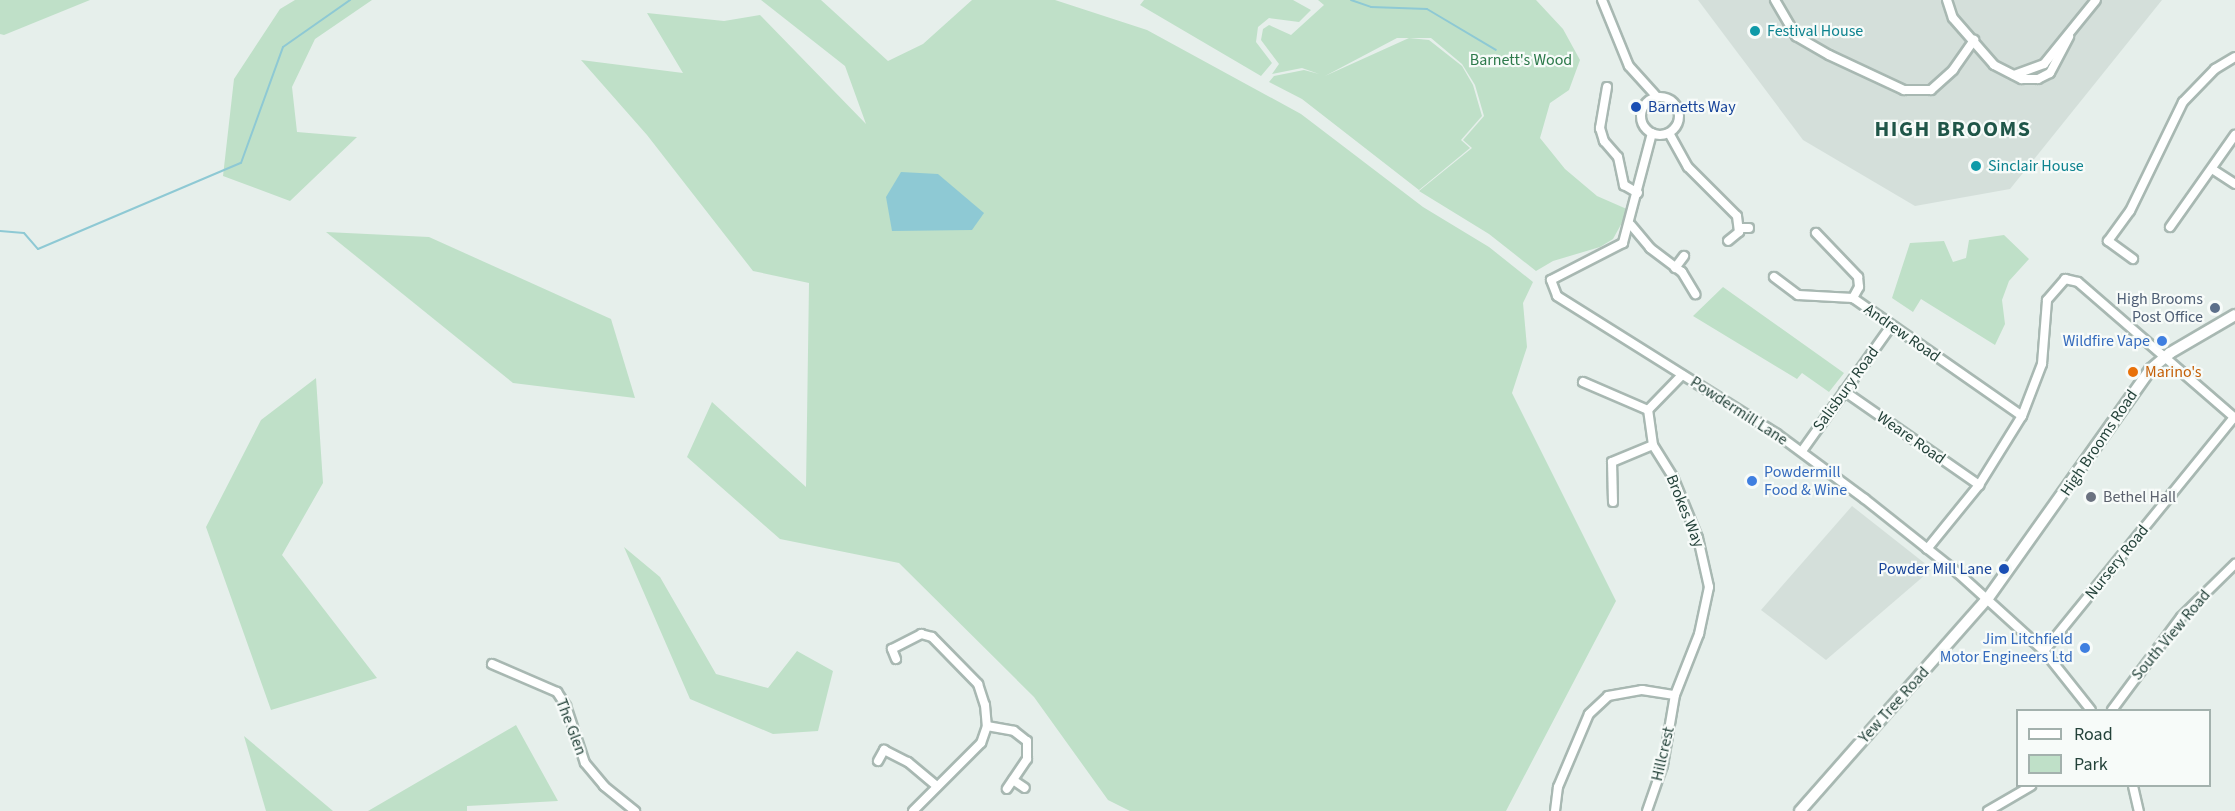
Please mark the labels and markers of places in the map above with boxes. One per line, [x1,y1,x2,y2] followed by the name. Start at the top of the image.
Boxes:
[1767,21,1863,41] place label: Festival House
[1748,24,1762,38] marker: Festival House
[1648,97,1736,117] place label: Barnetts Way
[1629,100,1643,114] marker: Barnetts Way
[1988,156,2084,176] place label: Sinclair House
[1969,159,1983,173] marker: Sinclair House
[2117,289,2203,327] place label: High Brooms Post Office
[2208,301,2222,315] marker: High Brooms Post Office
[2063,331,2150,351] place label: Wildfire Vape
[2155,334,2169,348] marker: Wildfire Vape
[2145,362,2202,382] place label: Marino's
[2126,365,2140,379] marker: Marino's
[1764,462,1847,500] place label: Powdermill Food & Wine
[1745,474,1759,488] marker: Powdermill Food & Wine
[2103,487,2176,507] place label: Bethel Hall
[2084,490,2098,504] marker: Bethel Hall
[1878,559,1992,579] place label: Powder Mill Lane
[1997,562,2011,576] marker: Powder Mill Lane
[1940,629,2073,667] place label: Jim Litchfield Motor Engineers Ltd
[2078,641,2092,655] marker: Jim Litchfield Motor Engineers Ltd

